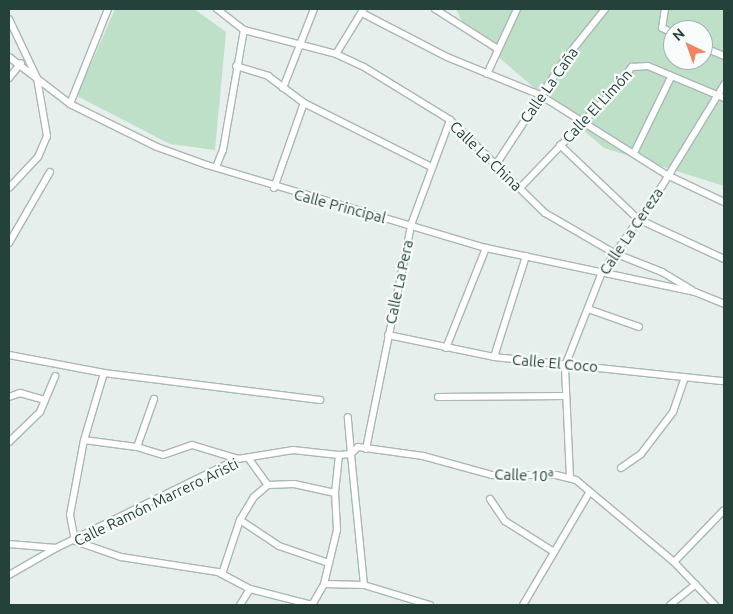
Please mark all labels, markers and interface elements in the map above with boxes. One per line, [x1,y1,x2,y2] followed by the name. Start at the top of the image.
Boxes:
[663,20,713,70] north arrow
[669,25,688,44] text: N
[516,44,582,126] street label: Calle La Caña
[558,66,636,146] street label: Calle El Limón
[446,117,526,195] street label: Calle La China
[595,184,667,278] street label: Calle La Cereza
[292,185,388,227] street label: Calle Principal
[381,238,417,326] street label: Calle La Pera
[511,350,599,376] street label: Calle El Coco
[71,454,241,550] street label: Calle Ramón Marrero Aristi
[494,465,554,485] street label: Calle 10ª

